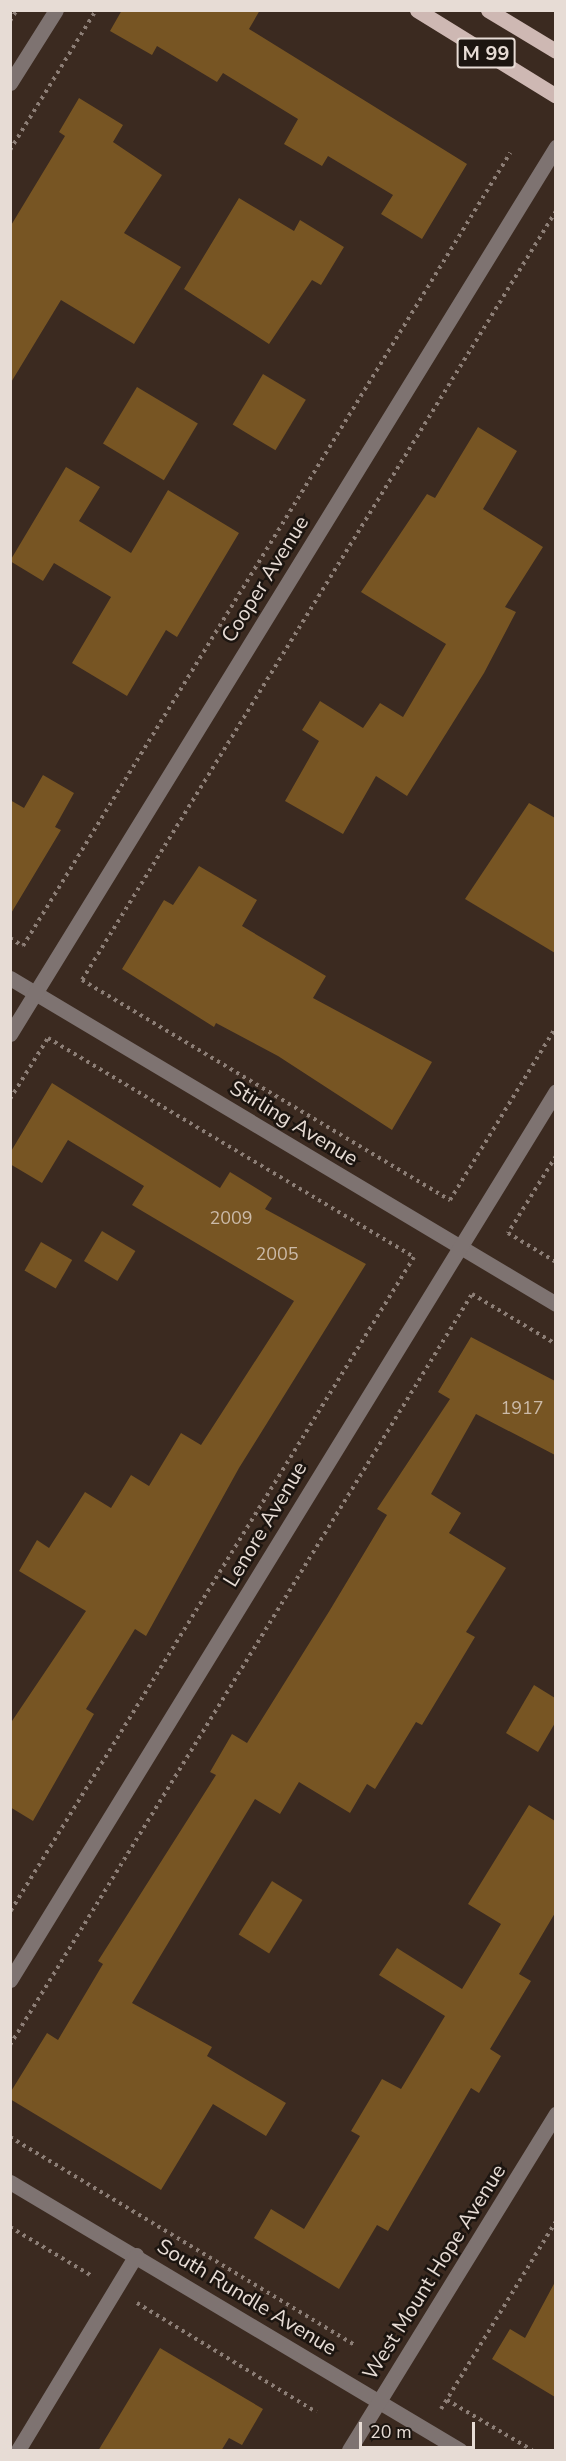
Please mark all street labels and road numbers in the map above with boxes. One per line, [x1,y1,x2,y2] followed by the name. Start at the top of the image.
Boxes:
[456,36,516,70] road number: M 99
[216,511,314,647] street label: Cooper Avenue
[225,1075,363,1171] street label: Stirling Avenue
[218,1457,312,1591] street label: Lenore Avenue
[357,2159,511,2385] street label: West Mount Hope Avenue
[153,2233,341,2361] street label: South Rundle Avenue

